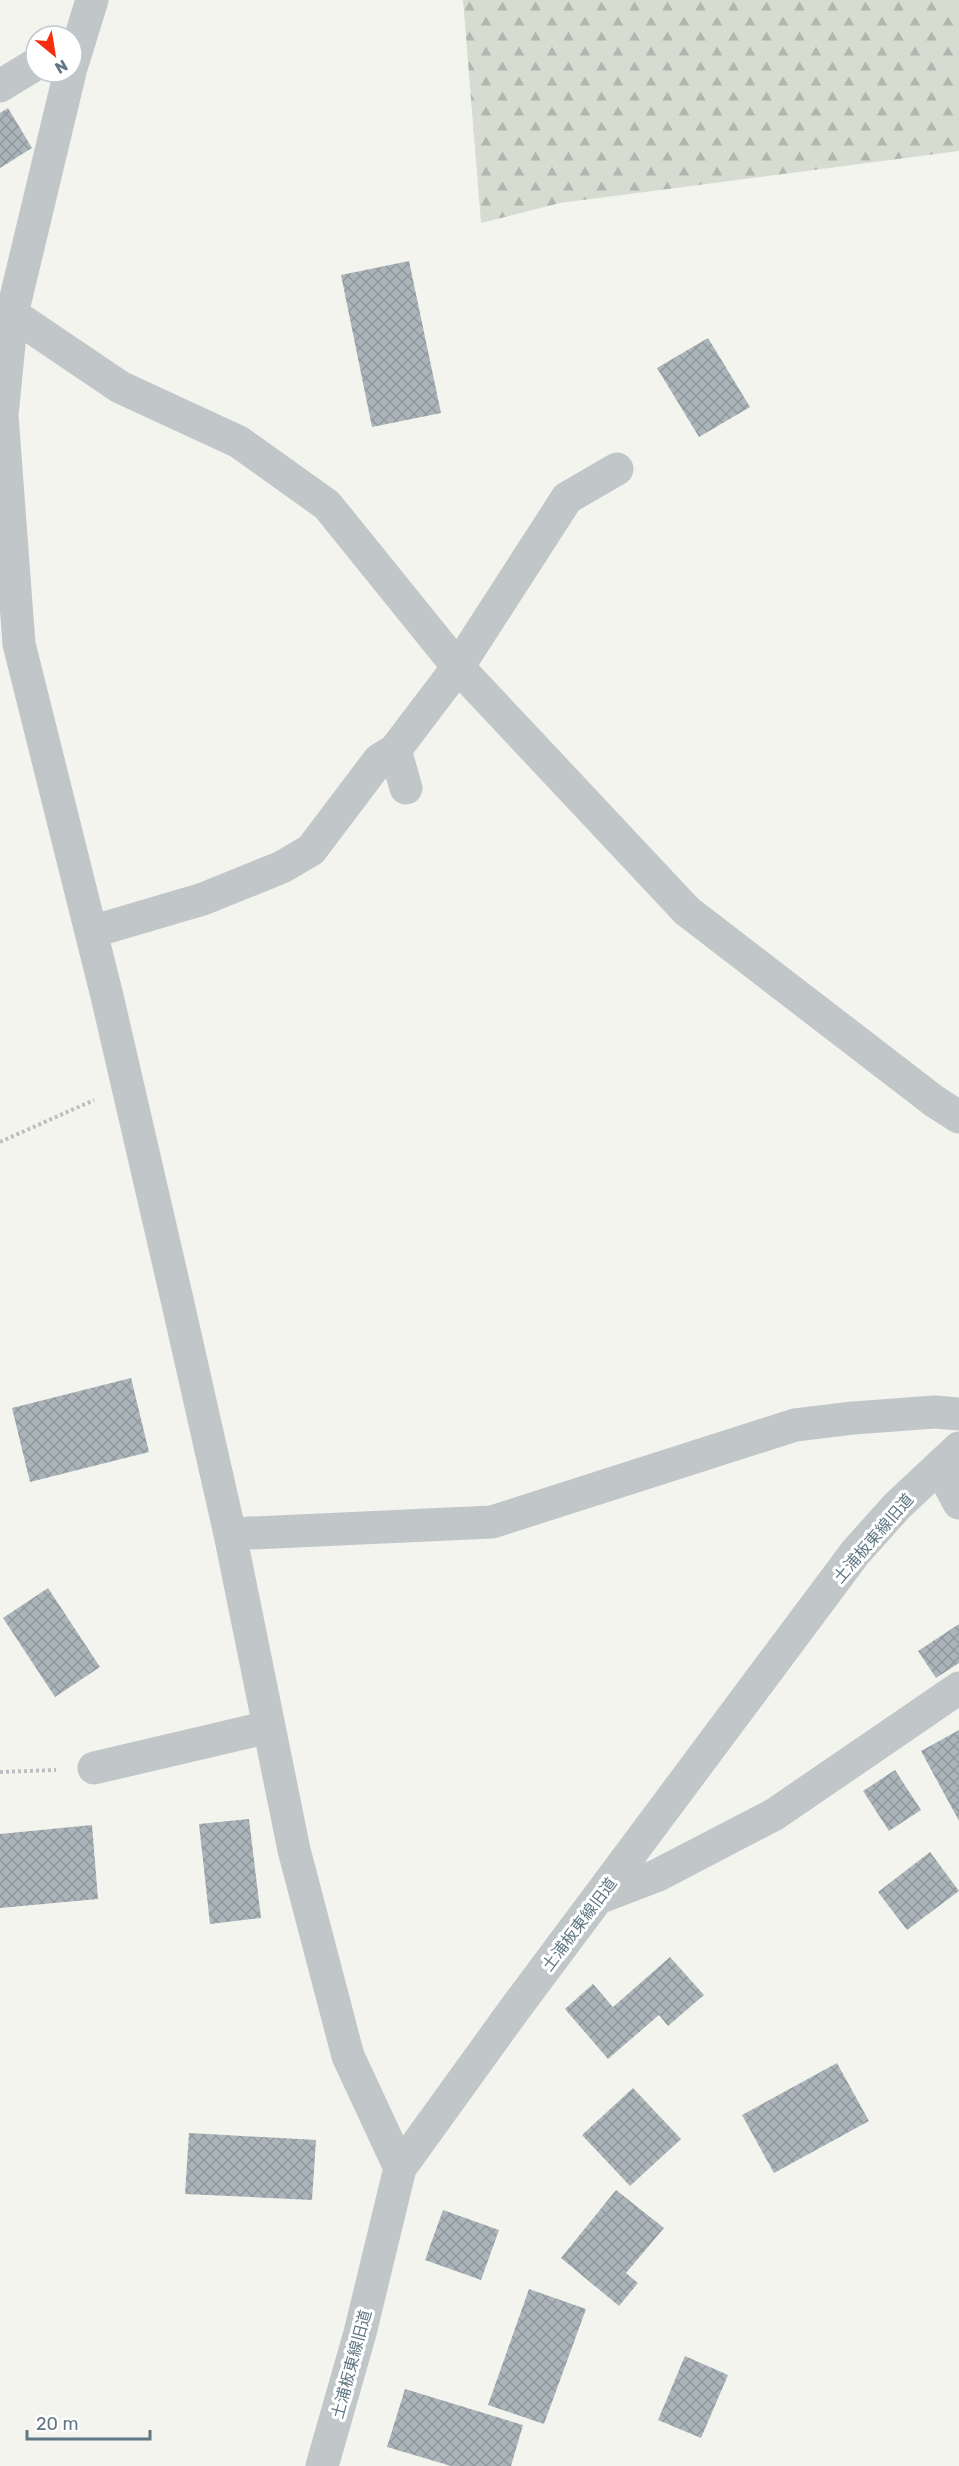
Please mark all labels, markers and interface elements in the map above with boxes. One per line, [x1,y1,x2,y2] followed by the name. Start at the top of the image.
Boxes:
[24,24,84,84] north arrow
[52,55,71,78] text: N
[829,1490,917,1587] street label: 土浦板東線旧道
[538,1874,621,1975] street label: 土浦板東線旧道
[328,2308,375,2421] street label: 土浦板東線旧道
[27,2403,150,2441] scale bar
[36,2413,78,2435] text: 20 m

